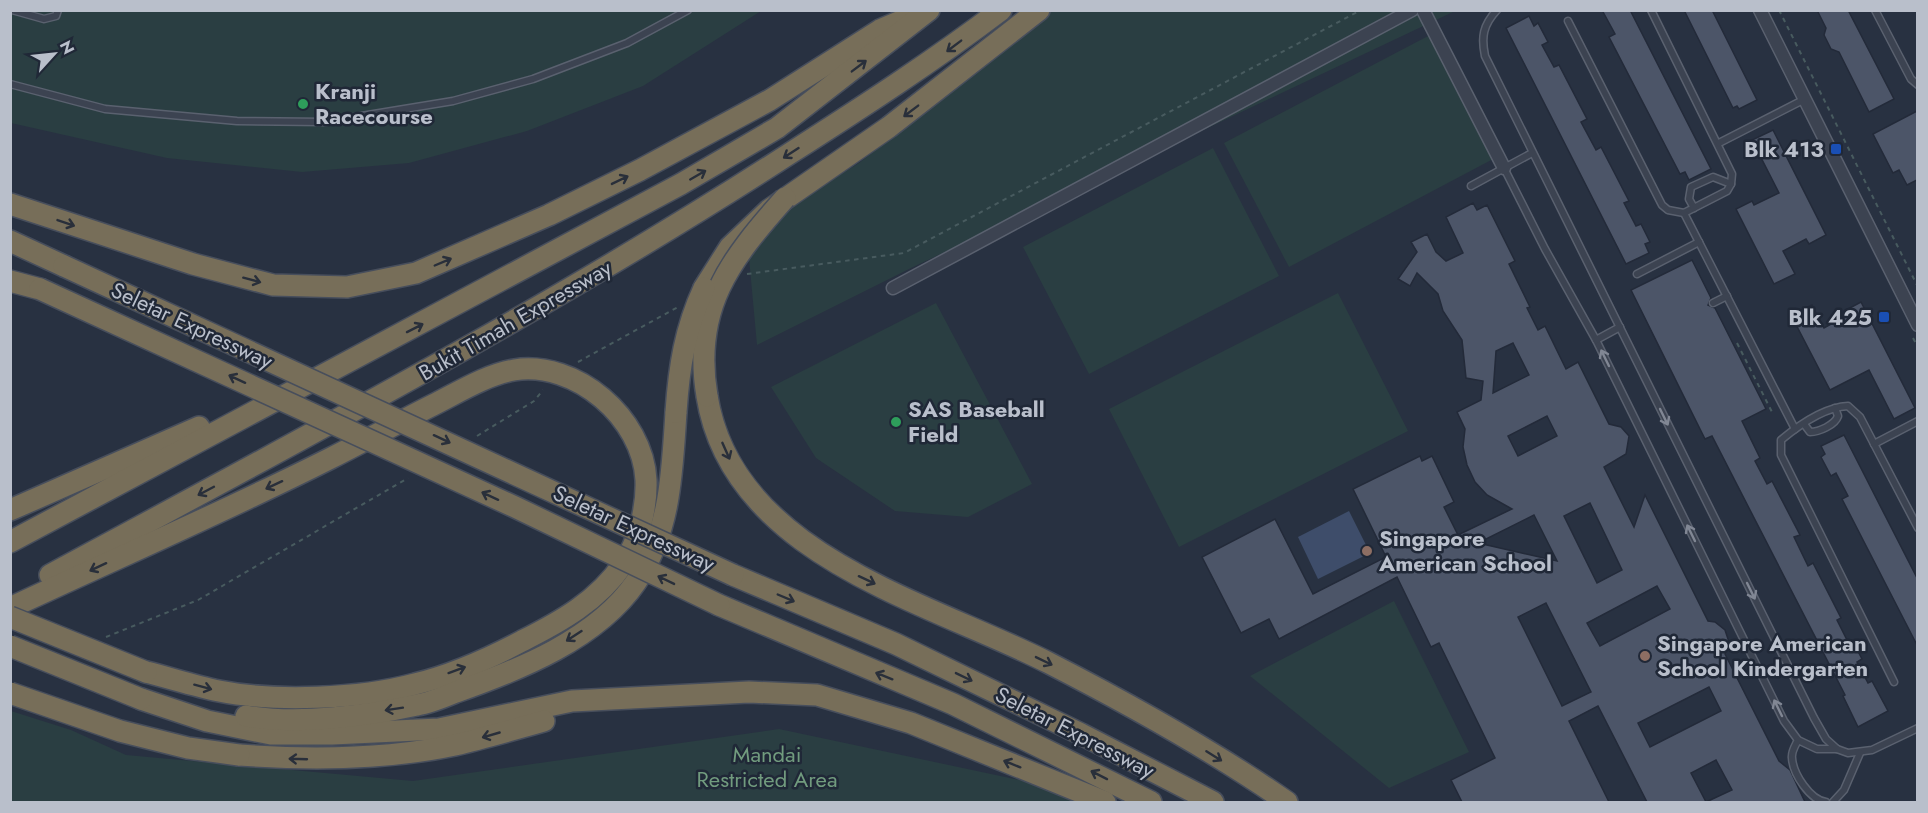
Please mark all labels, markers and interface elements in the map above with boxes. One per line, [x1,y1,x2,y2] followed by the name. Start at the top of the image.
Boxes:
[24,24,84,84] north arrow
[54,37,80,58] text: N
[946,39,962,52] one-way arrow
[851,60,867,72] one-way arrow
[315,75,433,132] place label: Kranji Racecourse
[296,97,310,111] marker: Kranji Racecourse
[903,105,919,117] one-way arrow
[1744,133,1824,165] place label: Blk 413
[1829,142,1843,156] marker: Blk 413
[783,148,800,160] one-way arrow
[689,168,706,180] one-way arrow
[611,174,629,186] one-way arrow
[56,218,75,229] one-way arrow
[413,251,618,388] street label: Bukit Timah Expressway
[433,256,452,267] one-way arrow
[106,274,278,377] street label: Seletar Expressway
[242,275,261,286] one-way arrow
[1788,301,1872,333] place label: Blk 425
[1877,310,1891,324] marker: Blk 425
[406,321,424,333] one-way arrow
[1599,350,1610,368] one-way arrow
[228,373,246,385] one-way arrow
[908,393,1045,450] place label: SAS Baseball Field
[1659,407,1671,425] one-way arrow
[889,415,903,429] marker: SAS Baseball Field
[432,434,450,445] one-way arrow
[720,442,732,460] one-way arrow
[548,477,720,580] street label: Seletar Expressway
[266,479,284,491] one-way arrow
[198,486,216,497] one-way arrow
[482,489,500,501] one-way arrow
[1378,522,1552,579] place label: Singapore American School
[1685,525,1697,543] one-way arrow
[1360,544,1374,558] marker: Singapore American School
[89,562,107,574] one-way arrow
[658,574,676,585] one-way arrow
[857,575,875,586] one-way arrow
[1746,582,1757,600] one-way arrow
[777,593,795,604] one-way arrow
[1657,627,1868,684] place label: Singapore American School Kindergarten
[566,631,583,643] one-way arrow
[1638,649,1652,663] marker: Singapore American School Kindergarten
[1035,655,1052,667] one-way arrow
[447,663,466,674] one-way arrow
[875,670,894,681] one-way arrow
[955,672,973,684] one-way arrow
[990,678,1160,786] street label: Seletar Expressway
[193,681,212,693] one-way arrow
[1771,699,1783,717] one-way arrow
[385,703,405,714] one-way arrow
[482,729,501,741] one-way arrow
[697,738,837,795] park label: Mandai Restricted Area
[1205,750,1222,762] one-way arrow
[289,753,309,764] one-way arrow
[1004,758,1022,769] one-way arrow
[1090,769,1108,781] one-way arrow

